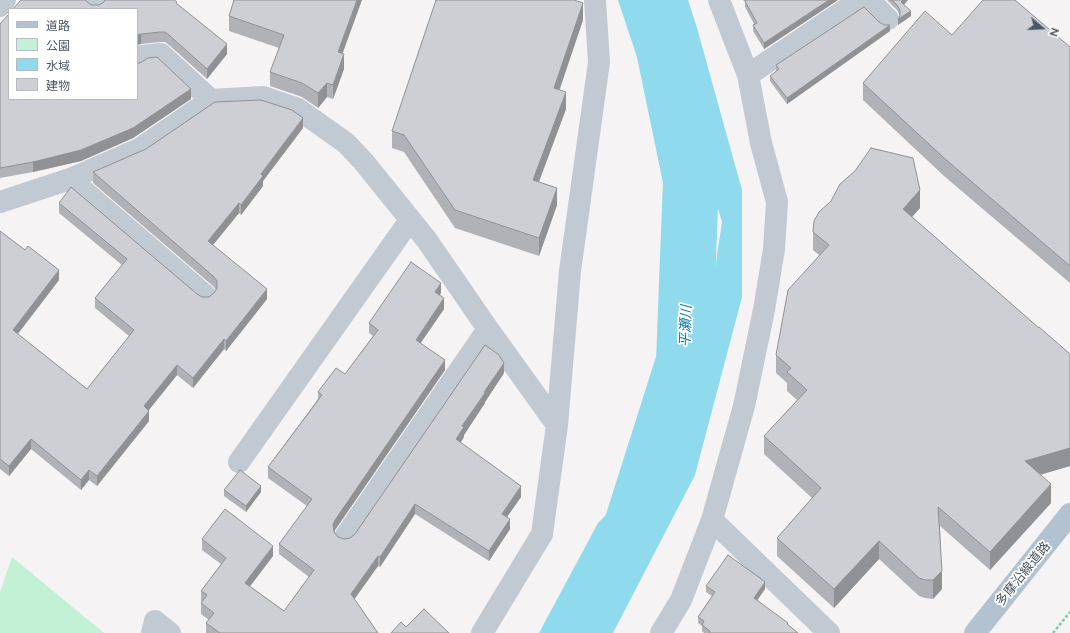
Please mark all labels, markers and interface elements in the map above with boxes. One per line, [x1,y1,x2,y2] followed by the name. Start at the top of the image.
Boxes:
[8,8,138,100] legend
[1022,8,1062,48] north arrow
[46,19,70,33] text: 道路
[1046,26,1061,38] text: N
[46,39,70,53] text: 公園
[46,59,70,73] text: 水域
[46,79,70,93] text: 建物
[677,305,695,347] water label: 平瀬川
[992,539,1054,609] street label: 多摩沿線道路

